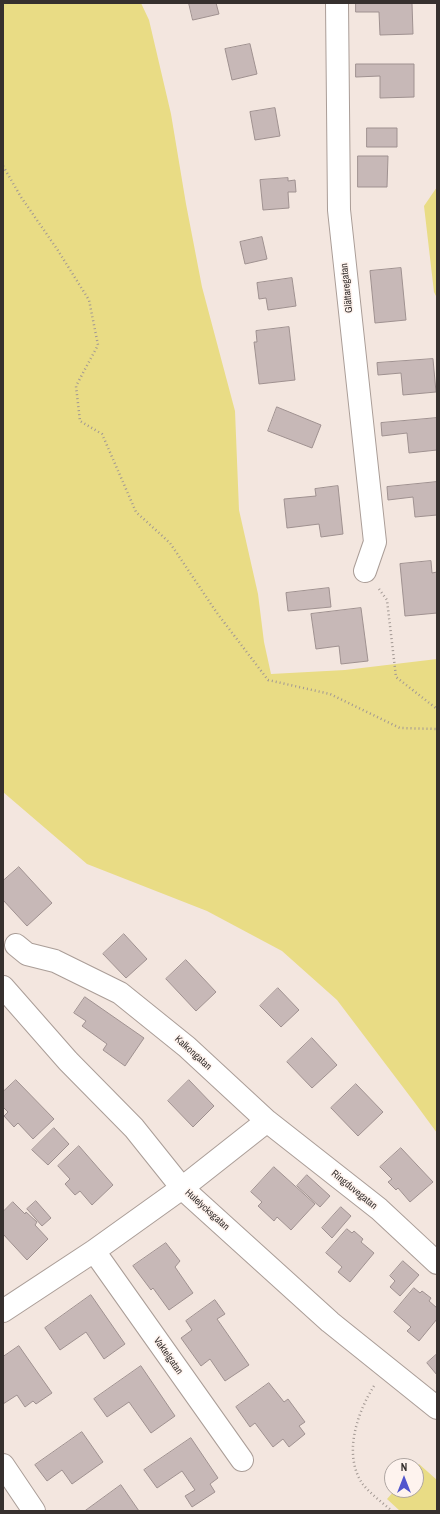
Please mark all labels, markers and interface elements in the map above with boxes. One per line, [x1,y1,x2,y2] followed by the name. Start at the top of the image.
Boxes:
[338,263,356,313] street label: Glättaregatan
[172,1033,214,1073] street label: Kalkongatan
[329,1168,379,1212] street label: Ringduvegatan
[182,1187,232,1233] street label: Hulelycksgatan
[151,1335,185,1377] street label: Vaktelgatan
[384,1458,424,1498] north arrow
[401,1460,407,1474] text: N

